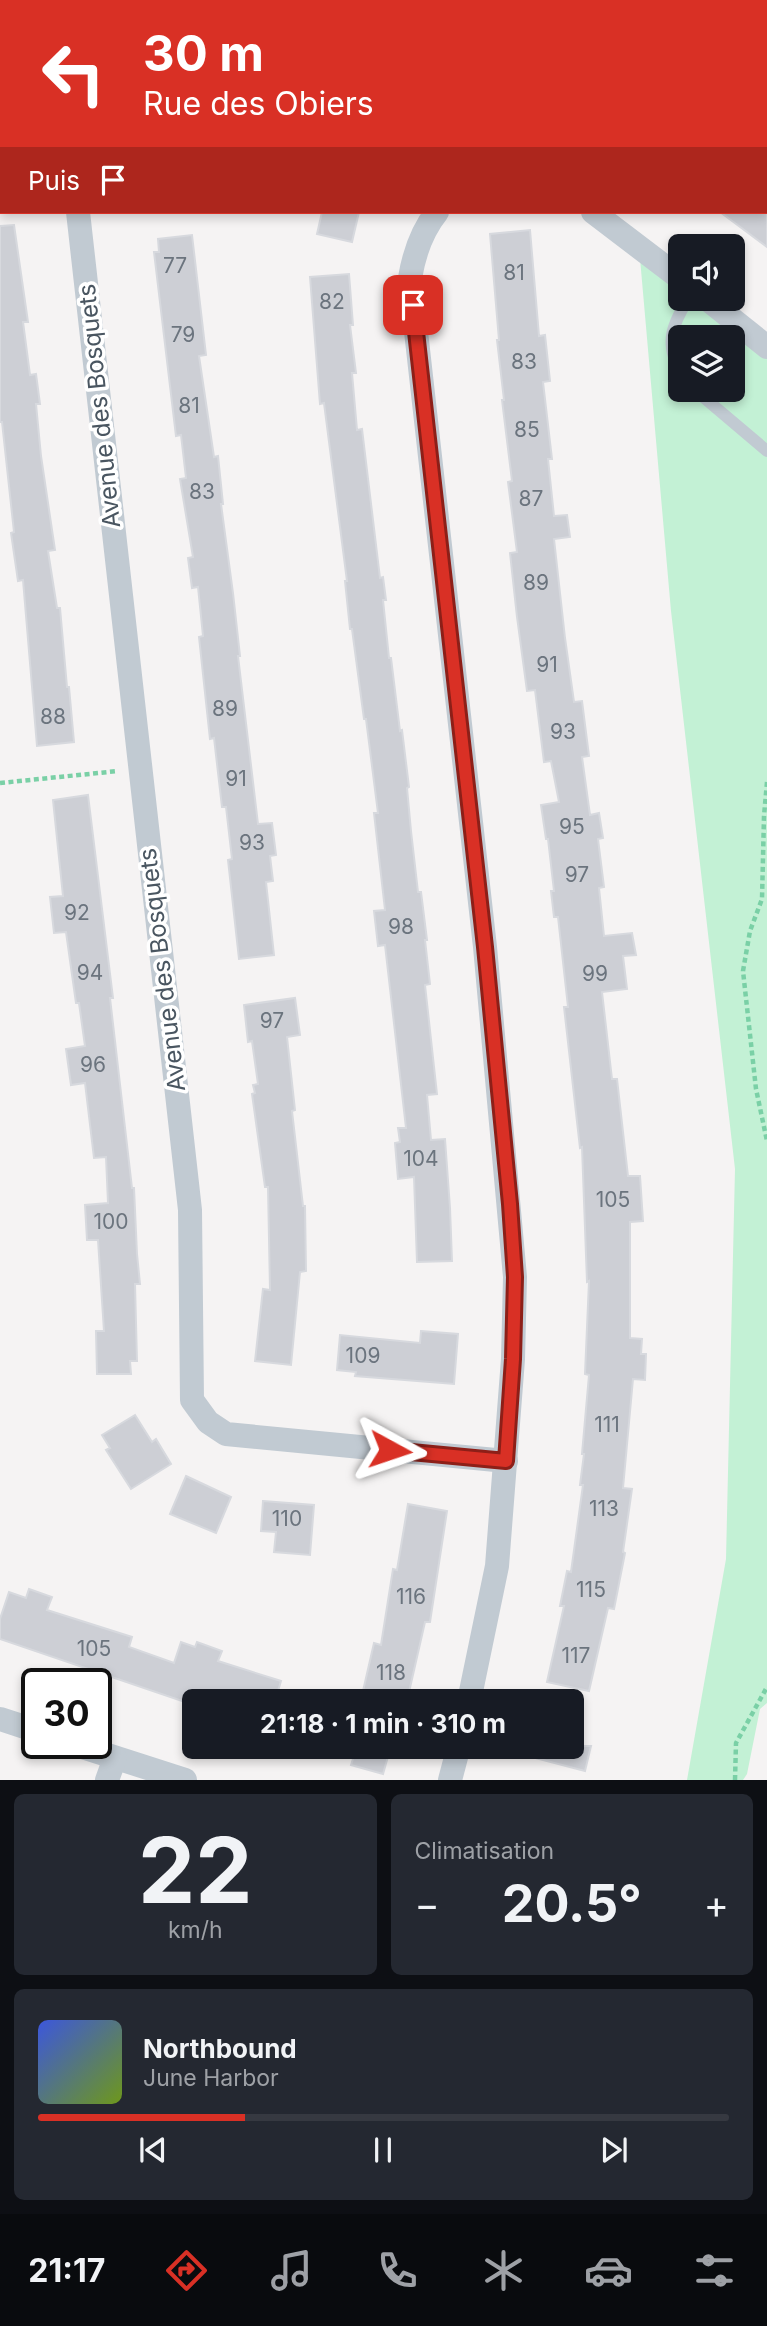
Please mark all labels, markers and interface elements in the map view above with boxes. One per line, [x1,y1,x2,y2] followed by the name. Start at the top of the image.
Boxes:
[143,24,264,83] text: 30 m
[28,28,119,119] icon: left
[143,84,374,123] text: Rue des Obiers
[94,161,132,199] icon: arrive
[28,165,80,196] text: Puis
[668,234,745,402] map controls
[668,234,745,311] button: sound
[163,253,187,278] house number: 77
[503,260,525,285] house number: 81
[383,275,443,335] pin
[72,283,126,529] street label: Avenue des Bosquets
[394,286,432,324] icon: arrive
[319,289,345,314] house number: 82
[171,322,195,347] house number: 79
[668,325,745,402] button: layers
[511,349,537,374] house number: 83
[178,393,200,418] house number: 81
[514,417,540,442] house number: 85
[189,479,215,504] house number: 83
[519,486,543,511] house number: 87
[523,570,549,595] house number: 89
[536,652,558,677] house number: 91
[212,696,238,721] house number: 89
[40,704,66,729] house number: 88
[550,719,576,744] house number: 93
[225,766,247,791] house number: 91
[559,814,585,839] house number: 95
[239,830,265,855] house number: 93
[133,847,191,1093] street label: Avenue des Bosquets
[565,862,589,887] house number: 97
[64,900,90,925] house number: 92
[388,914,414,939] house number: 98
[77,960,103,985] house number: 94
[582,961,608,986] house number: 99
[260,1008,284,1033] house number: 97
[80,1052,106,1077] house number: 96
[403,1146,439,1171] house number: 104
[596,1187,630,1212] house number: 105
[93,1209,129,1234] house number: 100
[346,1343,380,1368] house number: 109
[594,1412,620,1437] house number: 111
[353,1413,427,1487] position arrow
[589,1496,619,1521] house number: 113
[272,1506,302,1531] house number: 110
[576,1577,606,1602] house number: 115
[396,1584,426,1609] house number: 116
[77,1636,111,1661] house number: 105
[562,1643,590,1668] house number: 117
[376,1660,406,1685] house number: 118
[21,1668,112,1759] speed limit sign: 30
[260,1708,506,1739] text: 21:18 · 1 min · 310 m
[138,1815,253,1925] text: 22
[415,1837,554,1865] text: Climatisation
[502,1872,642,1935] text: 20.5°
[415,1881,440,1927] text: −
[704,1881,729,1927] text: +
[168,1916,223,1944] text: km/h
[143,2033,297,2064] text: Northbound
[143,2064,279,2092] text: June Harbor
[134,2131,172,2169] icon: previous
[364,2131,402,2169] icon: pause
[595,2131,633,2169] icon: next
[162,2246,211,2295] icon: directions
[267,2246,316,2295] icon: music
[373,2246,422,2295] icon: phone
[479,2246,528,2295] icon: climate
[584,2246,633,2295] icon: car
[690,2246,739,2295] icon: filters
[28,2251,105,2290] text: 21:17

